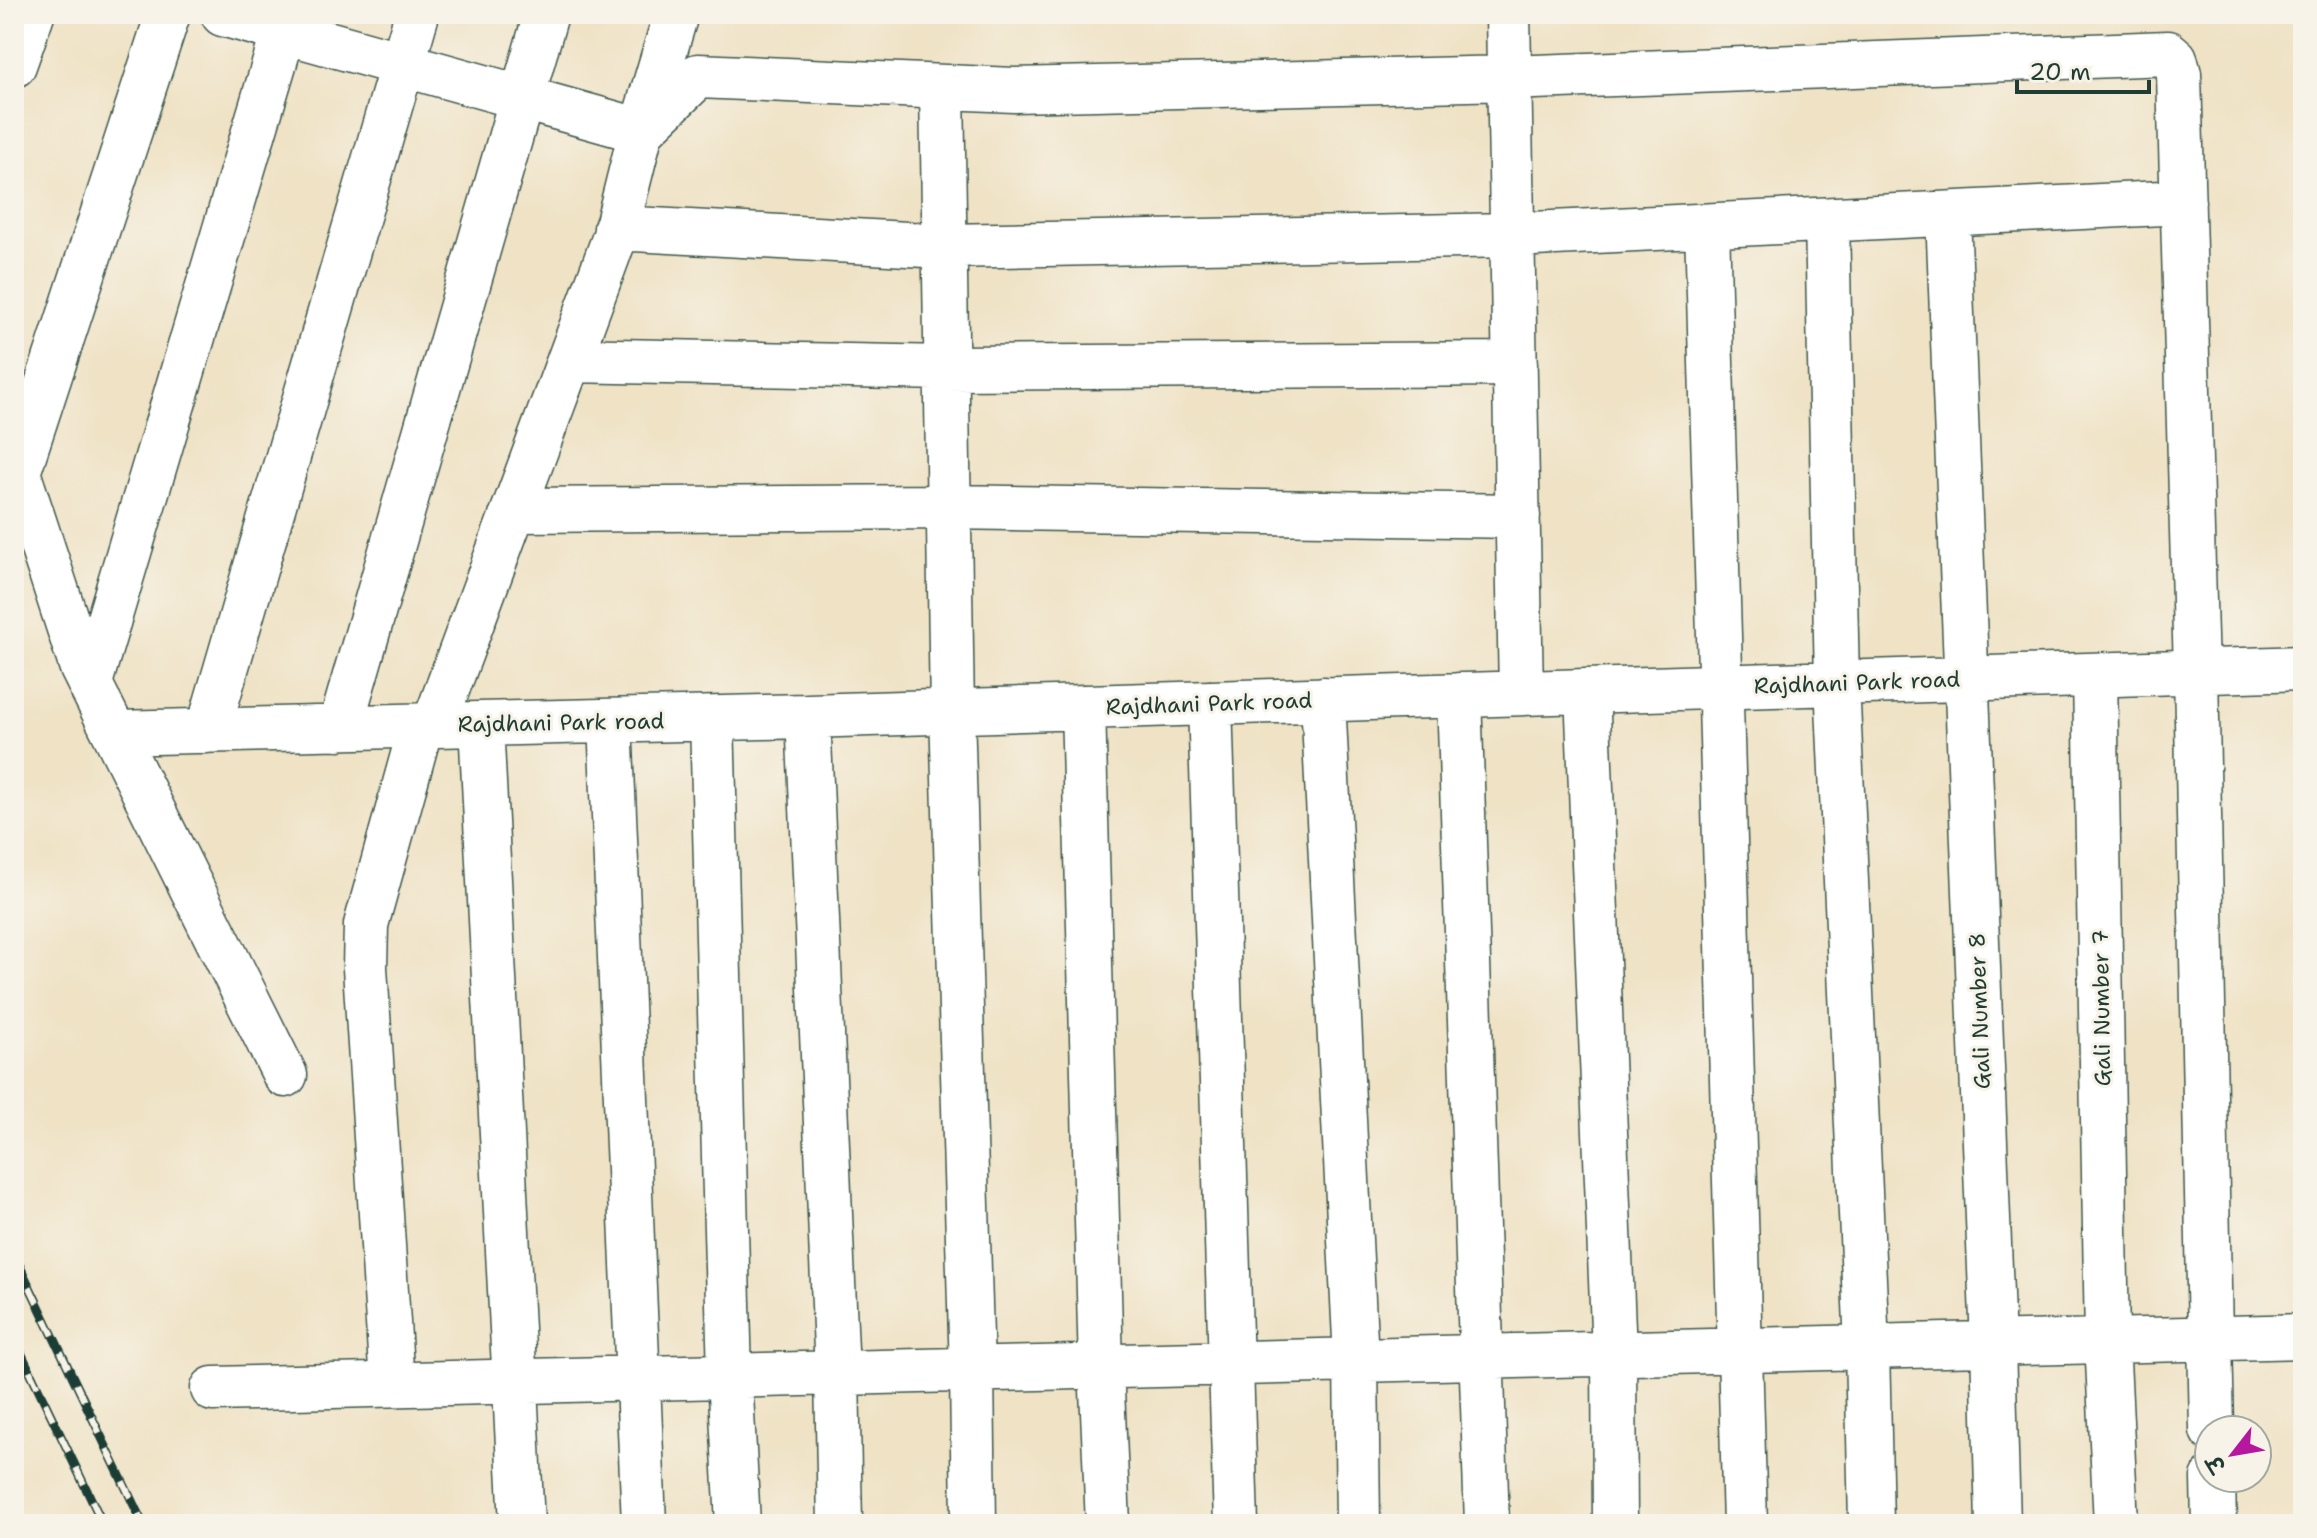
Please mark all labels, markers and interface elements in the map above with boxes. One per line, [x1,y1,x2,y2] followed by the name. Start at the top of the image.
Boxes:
[2017,44,2149,94] scale bar
[2029,56,2091,88] text: 20 m
[1753,664,1961,701] street label: Rajdhani Park road
[1105,685,1313,722] street label: Rajdhani Park road
[457,706,665,739] street label: Rajdhani Park road
[2086,929,2117,1087] street label: Gali Number 7
[1962,932,1997,1090] street label: Gali Number 8
[2193,1414,2273,1494] north arrow
[2199,1448,2234,1480] text: उ

